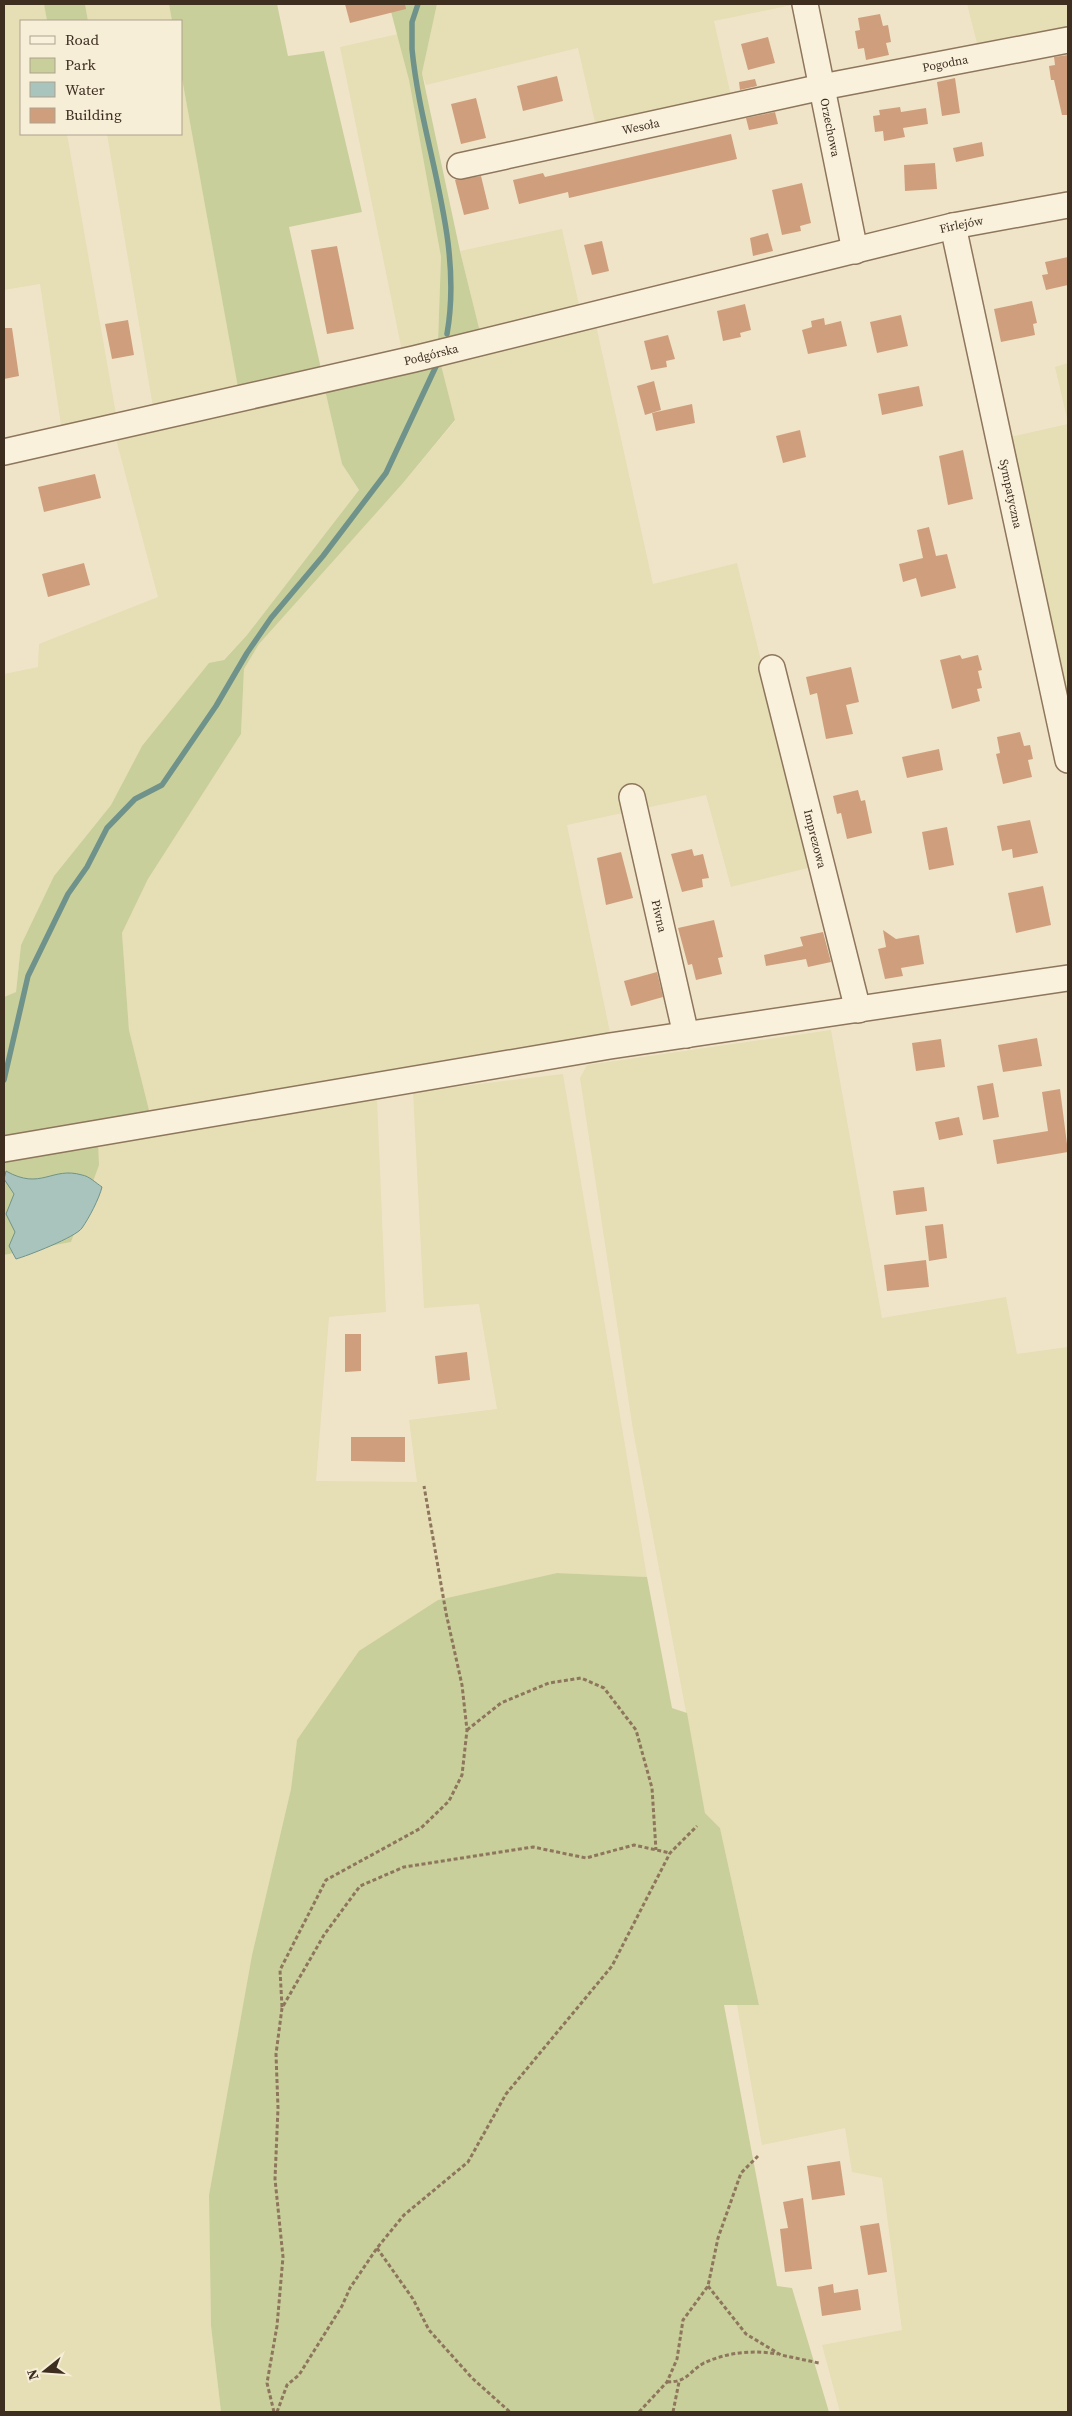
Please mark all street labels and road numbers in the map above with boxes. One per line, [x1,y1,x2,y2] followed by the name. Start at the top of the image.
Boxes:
[921,51,970,76] street label: Pogodna
[816,97,844,159] street label: Orzechowa
[620,114,662,138] street label: Wesoła
[938,213,985,237] street label: Firlejów
[402,340,461,369] street label: Podgórska
[995,458,1026,531] street label: Sympatyczna
[800,807,830,871] street label: Imprezowa
[648,898,671,935] street label: Piwna

